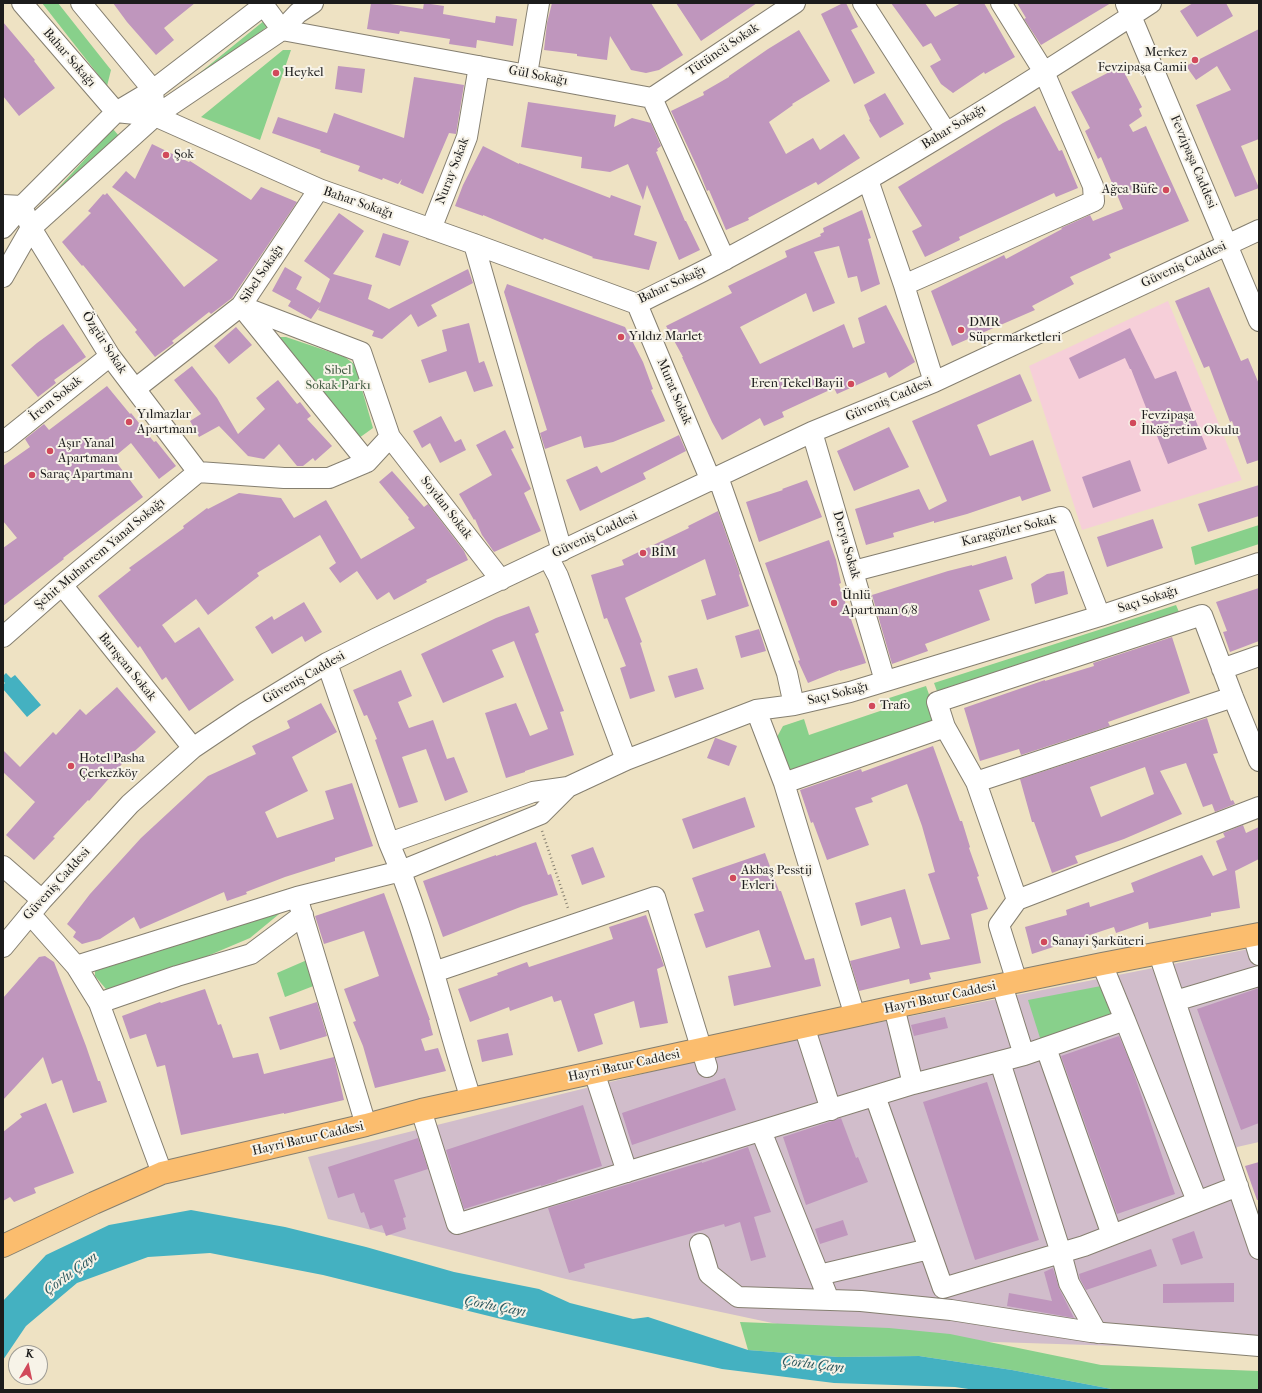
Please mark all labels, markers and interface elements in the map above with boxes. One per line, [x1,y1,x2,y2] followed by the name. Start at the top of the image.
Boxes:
[684,20,762,80] street label: Tütüncü Sokak
[39,25,99,91] street label: Bahar Sokağı
[1098,45,1187,76] place label: Merkez Fevzipaşa Camii
[1190,55,1200,65] marker: Merkez Fevzipaşa Camii
[507,63,569,89] street label: Gül Sokağı
[284,65,324,81] place label: Heykel
[271,68,281,78] marker: Heykel
[919,101,989,153] street label: Bahar Sokağı
[1166,113,1220,211] street label: Fevzipaşa Caddesi
[433,135,473,207] street label: Nuray Sokak
[174,147,194,163] place label: Şok
[161,150,171,160] marker: Şok
[1102,182,1158,198] place label: Ağca Büfe
[321,184,395,222] street label: Bahar Sokağı
[1161,185,1171,195] marker: Ağca Büfe
[1139,238,1229,292] street label: Güveniş Caddesi
[237,242,287,306] street label: Sibel Sokağı
[636,263,708,307] street label: Bahar Sokağı
[78,309,130,377] street label: Özgür Sokak
[969,315,1061,346] place label: DMR Süpermarketleri
[956,325,966,335] marker: DMR Süpermarketleri
[629,329,703,345] place label: Yıldız Marlet
[616,332,626,342] marker: Yıldız Marlet
[653,356,695,428] street label: Murat Sokak
[305,363,371,394] park label: Sibel Sokak Parkı
[27,373,85,425] street label: İrem Sokak
[844,375,934,425] street label: Güveniş Caddesi
[751,376,843,392] place label: Eren Tekel Bayii
[846,379,856,389] marker: Eren Tekel Bayii
[137,407,197,438] place label: Yılmazlar Apartmanı
[1141,408,1239,439] place label: Fevzipaşa İlköğretim Okulu
[124,417,134,427] marker: Yılmazlar Apartmanı
[1128,418,1138,428] marker: Fevzipaşa İlköğretim Okulu
[58,436,118,467] place label: Aşır Yanal Apartmanı
[45,446,55,456] marker: Aşır Yanal Apartmanı
[40,467,133,483] place label: Saraç Apartmanı
[27,470,37,480] marker: Saraç Apartmanı
[417,473,475,543] street label: Soydan Sokak
[32,495,168,613] street label: Şehit Muharrem Yanal Sokağı
[550,508,640,562] street label: Güveniş Caddesi
[829,509,863,581] street label: Derya Sokak
[960,512,1058,550] street label: Karagözler Sokak
[651,545,676,561] place label: BİM
[638,548,648,558] marker: BİM
[1116,583,1180,617] street label: Saçı Sokağı
[842,588,918,619] place label: Ünlü Apartman 6/8
[829,598,839,608] marker: Ünlü Apartman 6/8
[95,630,159,704] street label: Barışcan Sokak
[260,648,348,708] street label: Güveniş Caddesi
[806,679,870,709] street label: Saçı Sokağı
[880,698,910,714] place label: Trafo
[867,701,877,711] marker: Trafo
[79,751,145,782] place label: Hotel Pasha Çerkezköy
[66,761,76,771] marker: Hotel Pasha Çerkezköy
[20,845,94,923] street label: Güveniş Caddesi
[741,863,812,894] place label: Akbaş Pesstij Evleri
[728,873,738,883] marker: Akbaş Pesstij Evleri
[1052,934,1144,950] place label: Sanayi Şarküteri
[1039,937,1049,947] marker: Sanayi Şarküteri
[883,979,997,1017] street label: Hayri Batur Caddesi
[567,1047,681,1085] street label: Hayri Batur Caddesi
[251,1119,365,1159] street label: Hayri Batur Caddesi
[41,1249,101,1299] water label: Çorlu Çayı
[463,1293,527,1321] water label: Çorlu Çayı
[8,1345,48,1385] north arrow
[25,1347,35,1361] text: K
[781,1353,845,1377] water label: Çorlu Çayı

